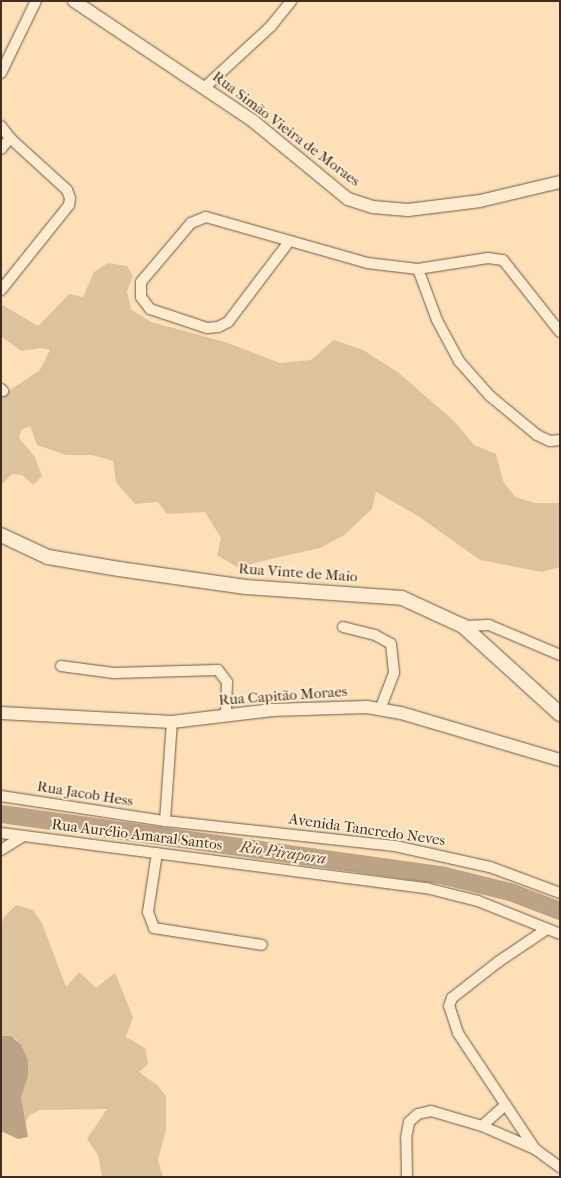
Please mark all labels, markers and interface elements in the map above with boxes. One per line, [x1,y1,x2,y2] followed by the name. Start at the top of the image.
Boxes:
[209,68,363,190] street label: Rua Simão Vieira de Moraes
[238,560,358,586] street label: Rua Vinte de Maio
[218,683,348,709] street label: Rua Capitão Moraes
[36,778,134,810] street label: Rua Jacob Hess
[288,810,446,850] street label: Avenida Tancredo Neves
[51,816,223,854] street label: Rua Aurélio Amaral Santos
[239,837,327,869] water label: Rio Pirapora

